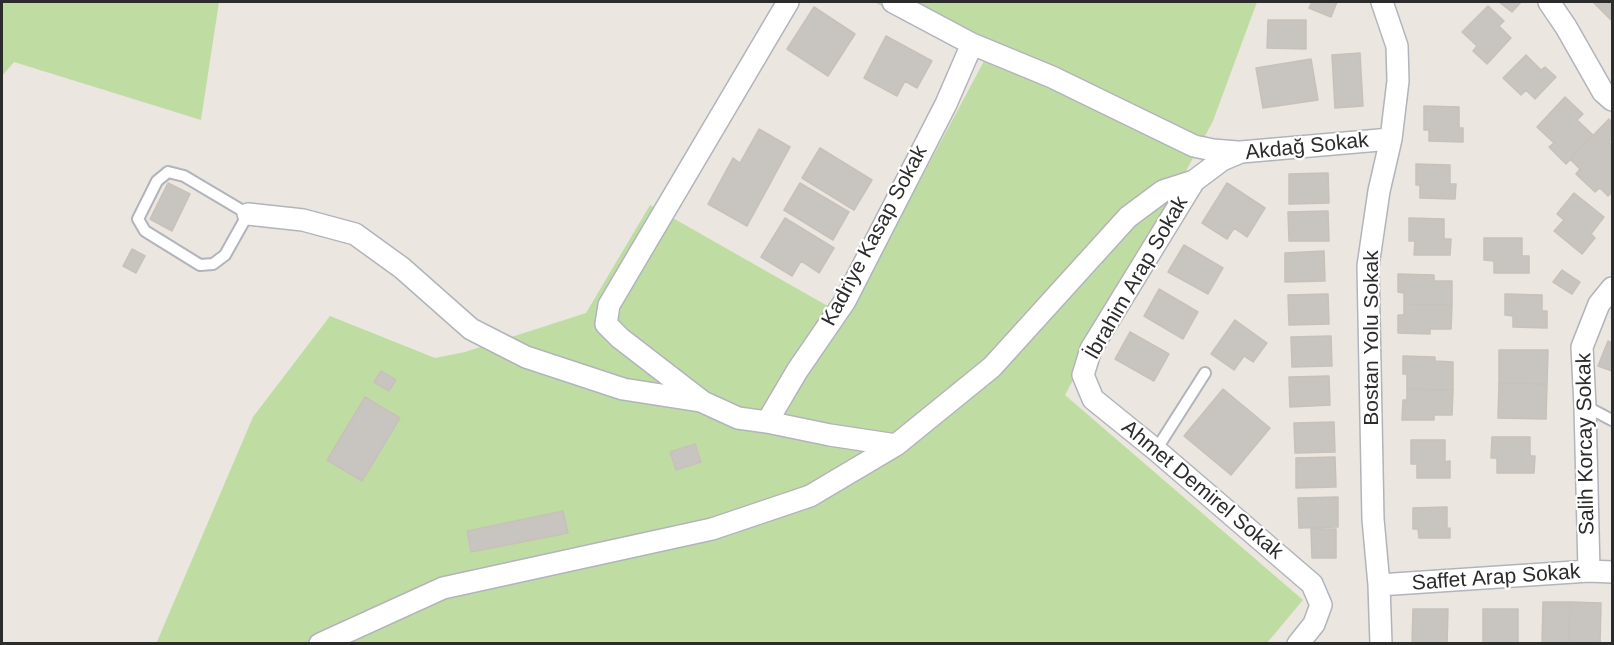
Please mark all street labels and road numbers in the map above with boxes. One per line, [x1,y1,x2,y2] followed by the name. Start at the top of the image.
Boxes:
[1244,128,1370,166] street label: Akdağ Sokak
[817,141,933,331] street label: Kadriye Kasap Sokak
[1080,192,1194,364] street label: İbrahim Arap Sokak
[1359,250,1385,426] street label: Bostan Yolu Sokak
[1572,353,1600,535] street label: Salih Korcay Sokak
[1116,415,1288,565] street label: Ahmet Demirel Sokak
[1411,560,1581,596] street label: Saffet Arap Sokak

